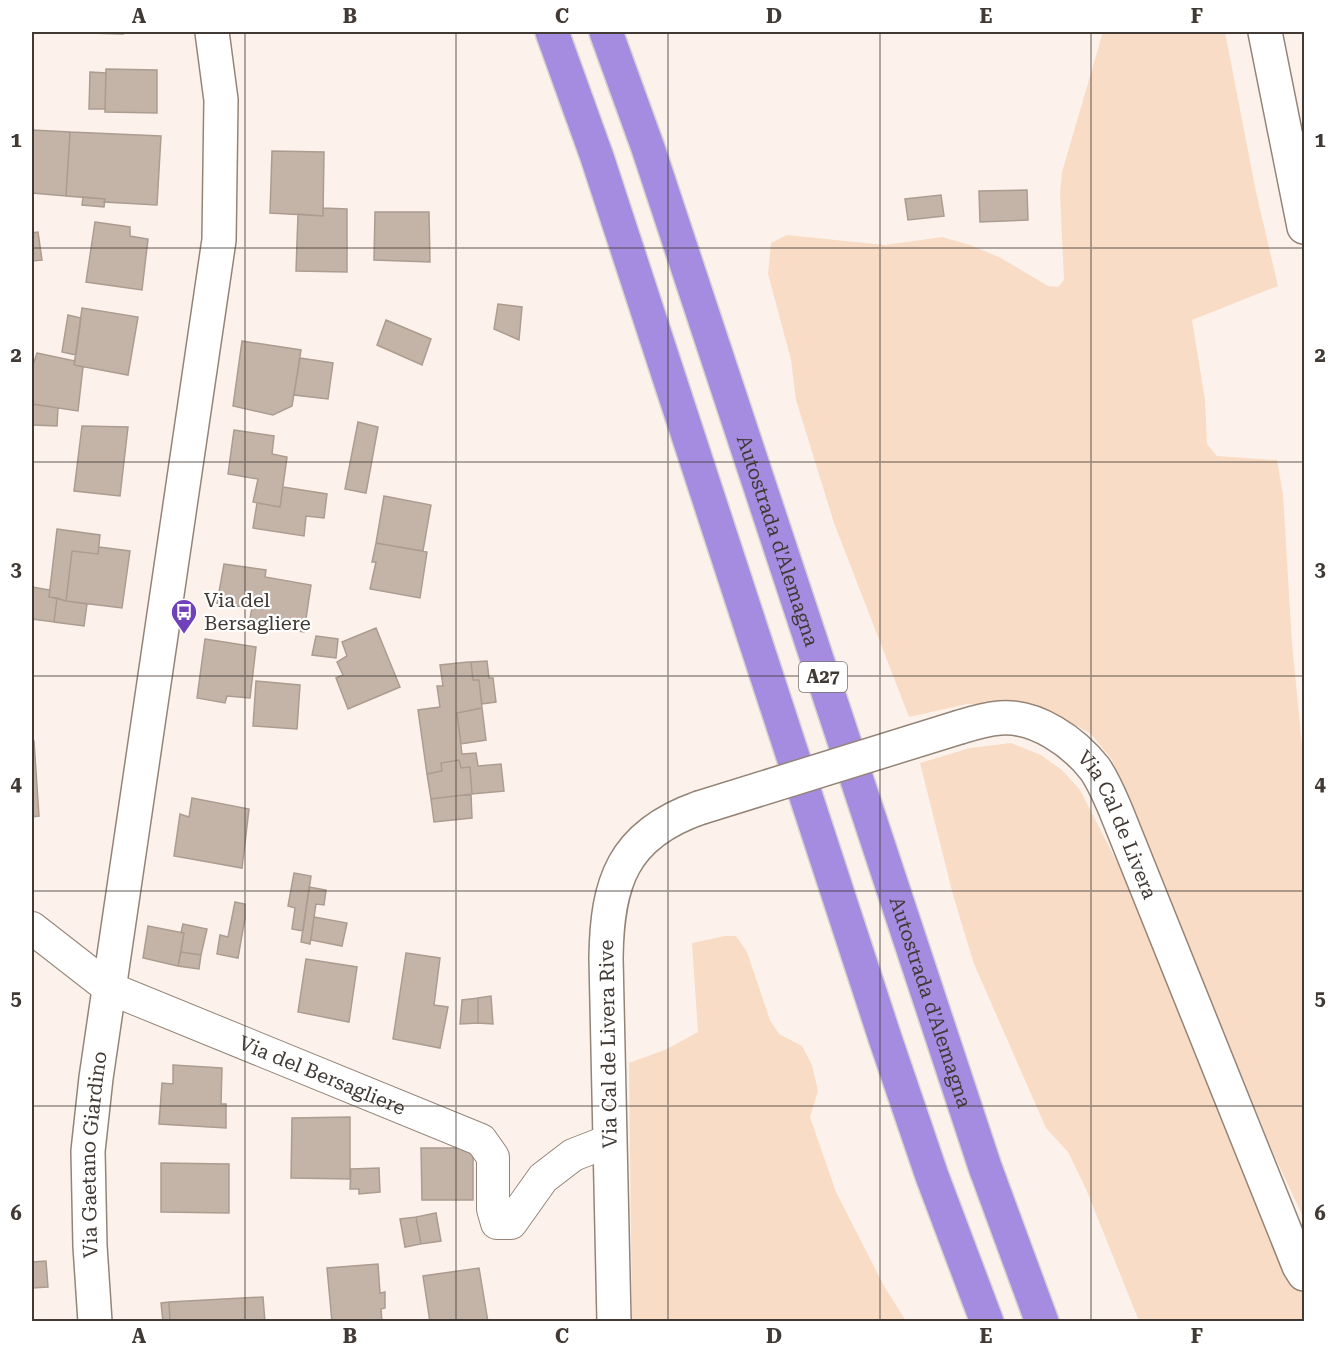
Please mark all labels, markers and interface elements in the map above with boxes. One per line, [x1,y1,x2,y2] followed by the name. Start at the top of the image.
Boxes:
[132,4,147,28] text: A
[343,4,357,28] text: B
[555,4,569,28] text: C
[766,4,782,28] text: D
[980,4,993,28] text: E
[1191,4,1203,28] text: F
[10,128,22,152] text: 1
[1314,128,1326,152] text: 1
[10,343,22,367] text: 2
[1314,343,1326,367] text: 2
[732,432,824,650] street label: Autostrada d'Alemagna
[10,557,22,581] text: 3
[1314,557,1326,581] text: 3
[204,588,311,635] place label: Via del Bersagliere
[169,597,199,635] bus stop icon: Via del Bersagliere
[799,662,847,692] road number: A27
[1073,745,1162,903] street label: Via Cal de Livera
[10,772,22,796] text: 4
[1314,772,1326,796] text: 4
[884,893,977,1111] street label: Autostrada d'Alemagna
[594,939,622,1149] street label: Via Cal de Livera Rive
[10,986,22,1010] text: 5
[1314,986,1326,1010] text: 5
[235,1030,409,1120] street label: Via del Bersagliere
[76,1049,112,1259] street label: Via Gaetano Giardino
[10,1201,22,1225] text: 6
[1314,1201,1326,1225] text: 6
[132,1324,147,1348] text: A
[343,1324,357,1348] text: B
[555,1324,569,1348] text: C
[766,1324,782,1348] text: D
[980,1324,993,1348] text: E
[1191,1324,1203,1348] text: F

